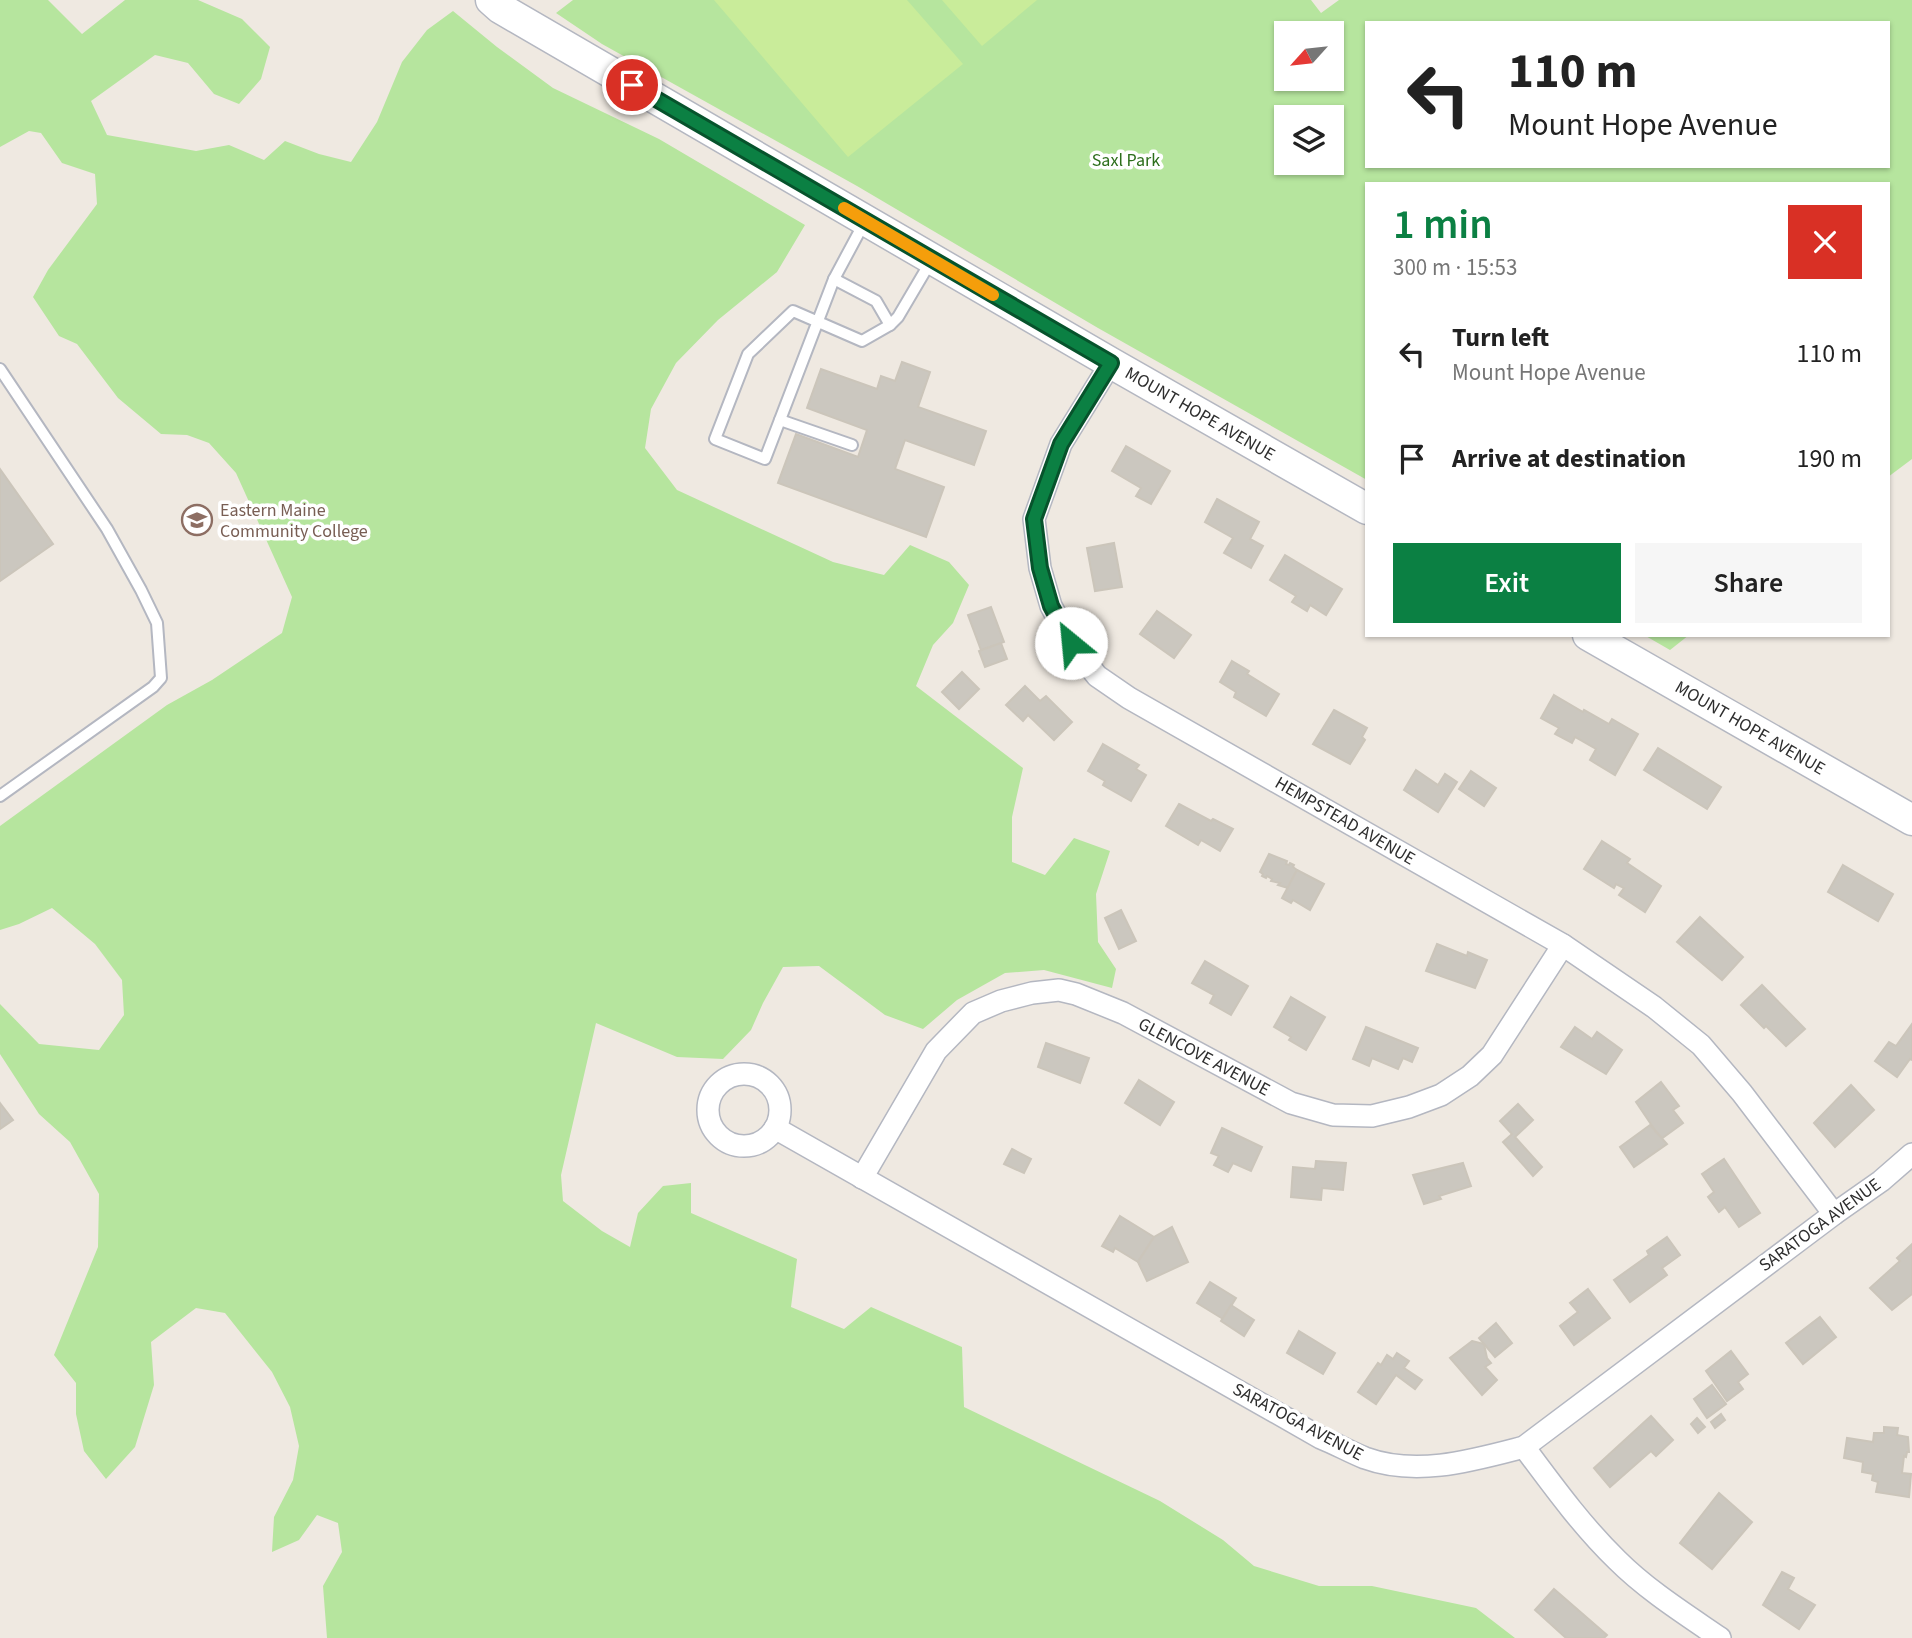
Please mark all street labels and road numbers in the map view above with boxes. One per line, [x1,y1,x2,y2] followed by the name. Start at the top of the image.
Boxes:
[1120,361,1280,467] street label: MOUNT HOPE AVENUE
[1670,675,1830,781] street label: MOUNT HOPE AVENUE
[1270,771,1420,871] street label: HEMPSTEAD AVENUE
[1134,1012,1274,1102] street label: GLENCOVE AVENUE
[1754,1172,1886,1278] street label: SARATOGA AVENUE
[1228,1377,1368,1467] street label: SARATOGA AVENUE

